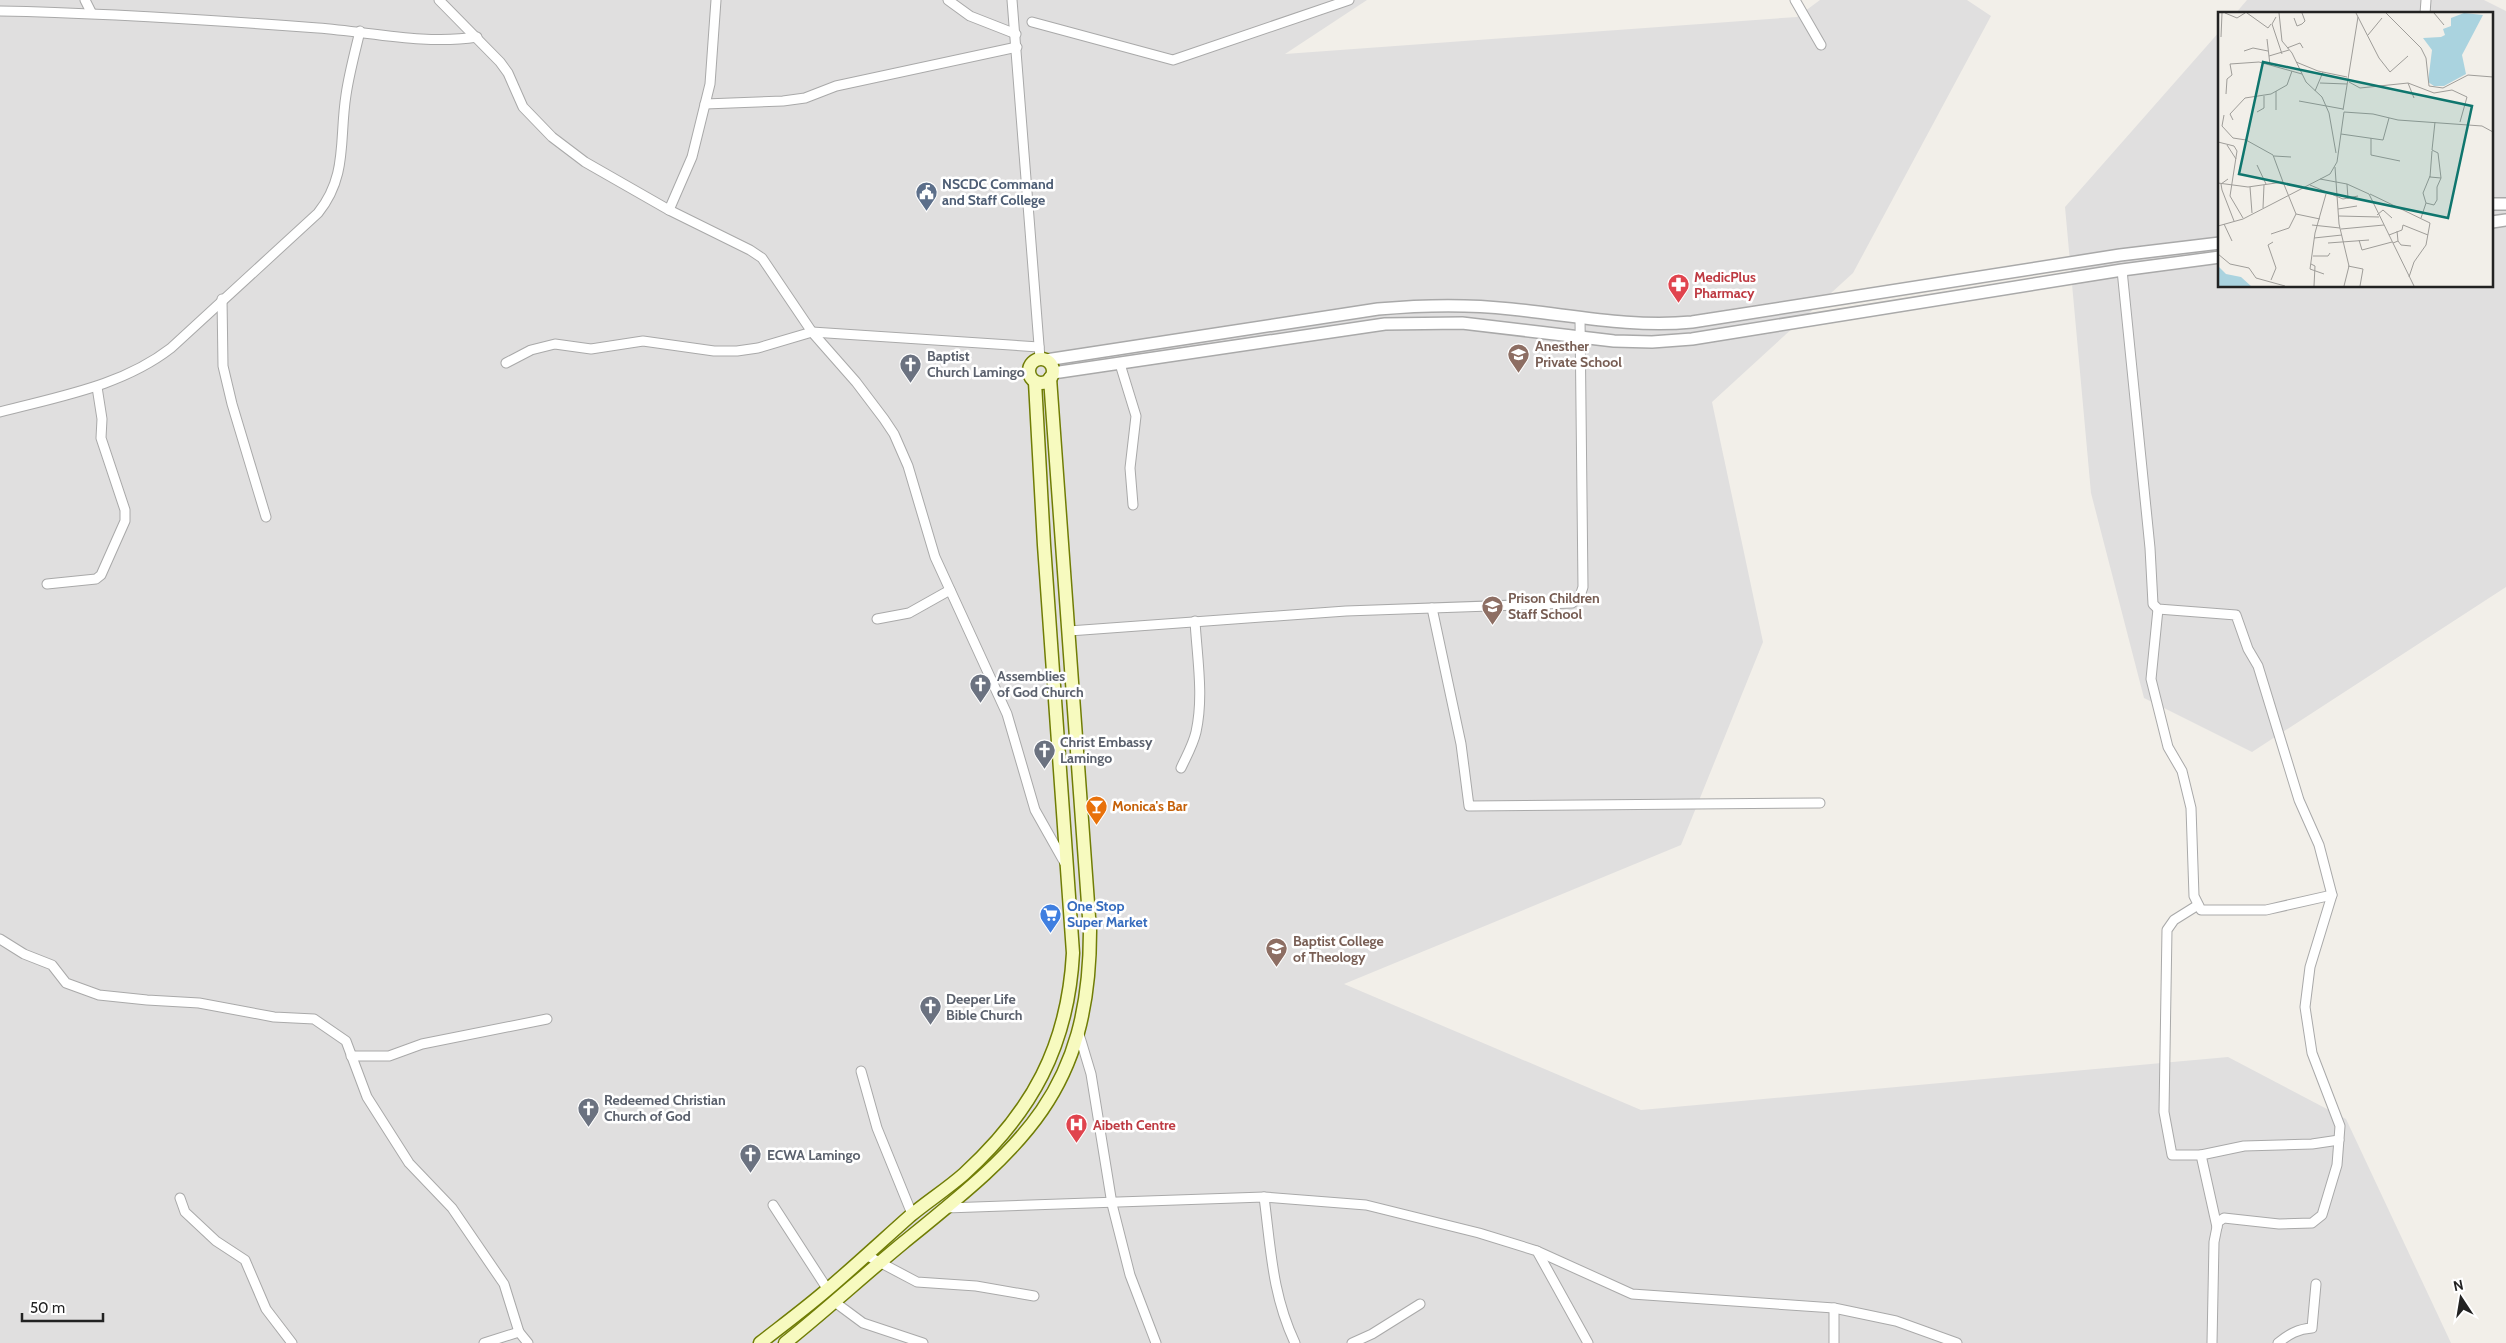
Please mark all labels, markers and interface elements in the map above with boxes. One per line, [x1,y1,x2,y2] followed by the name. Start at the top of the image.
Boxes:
[2218,12,2494,288] inset map
[942,175,1054,209] place label: NSCDC Command and Staff College
[914,180,938,211] public building icon: NSCDC Command and Staff College
[1694,268,1756,302] place label: MedicPlus Pharmacy
[1666,273,1690,304] pharmacy icon: MedicPlus Pharmacy
[1535,337,1622,371] place label: Anesther Private School
[1507,342,1531,373] school or university icon: Anesther Private School
[927,347,1025,381] place label: Baptist Church Lamingo
[899,352,923,383] church icon: Baptist Church Lamingo
[1508,589,1600,623] place label: Prison Children Staff School
[1480,594,1504,625] school or university icon: Prison Children Staff School
[997,667,1084,701] place label: Assemblies of God Church
[969,672,993,703] church icon: Assemblies of God Church
[1060,733,1153,767] place label: Christ Embassy Lamingo
[1032,738,1056,769] church icon: Christ Embassy Lamingo
[1084,794,1108,825] bar icon: Monica's Bar
[1112,797,1188,815] place label: Monica's Bar
[1067,897,1148,931] place label: One Stop Super Market
[1039,902,1063,933] supermarket icon: One Stop Super Market
[1293,932,1384,966] place label: Baptist College of Theology
[1265,937,1289,968] school or university icon: Baptist College of Theology
[946,990,1023,1024] place label: Deeper Life Bible Church
[918,995,942,1026] church icon: Deeper Life Bible Church
[604,1091,726,1125] place label: Redeemed Christian Church of God
[576,1096,600,1127] church icon: Redeemed Christian Church of God
[1065,1113,1089,1144] hospital icon: Aibeth Centre
[1093,1116,1176,1134] place label: Aibeth Centre
[739,1143,763,1174] church icon: ECWA Lamingo
[767,1146,860,1164] place label: ECWA Lamingo
[2436,1273,2486,1323] north arrow
[2452,1275,2465,1295] text: N
[22,1290,104,1322] scale bar
[30,1299,65,1317] text: 50 m

